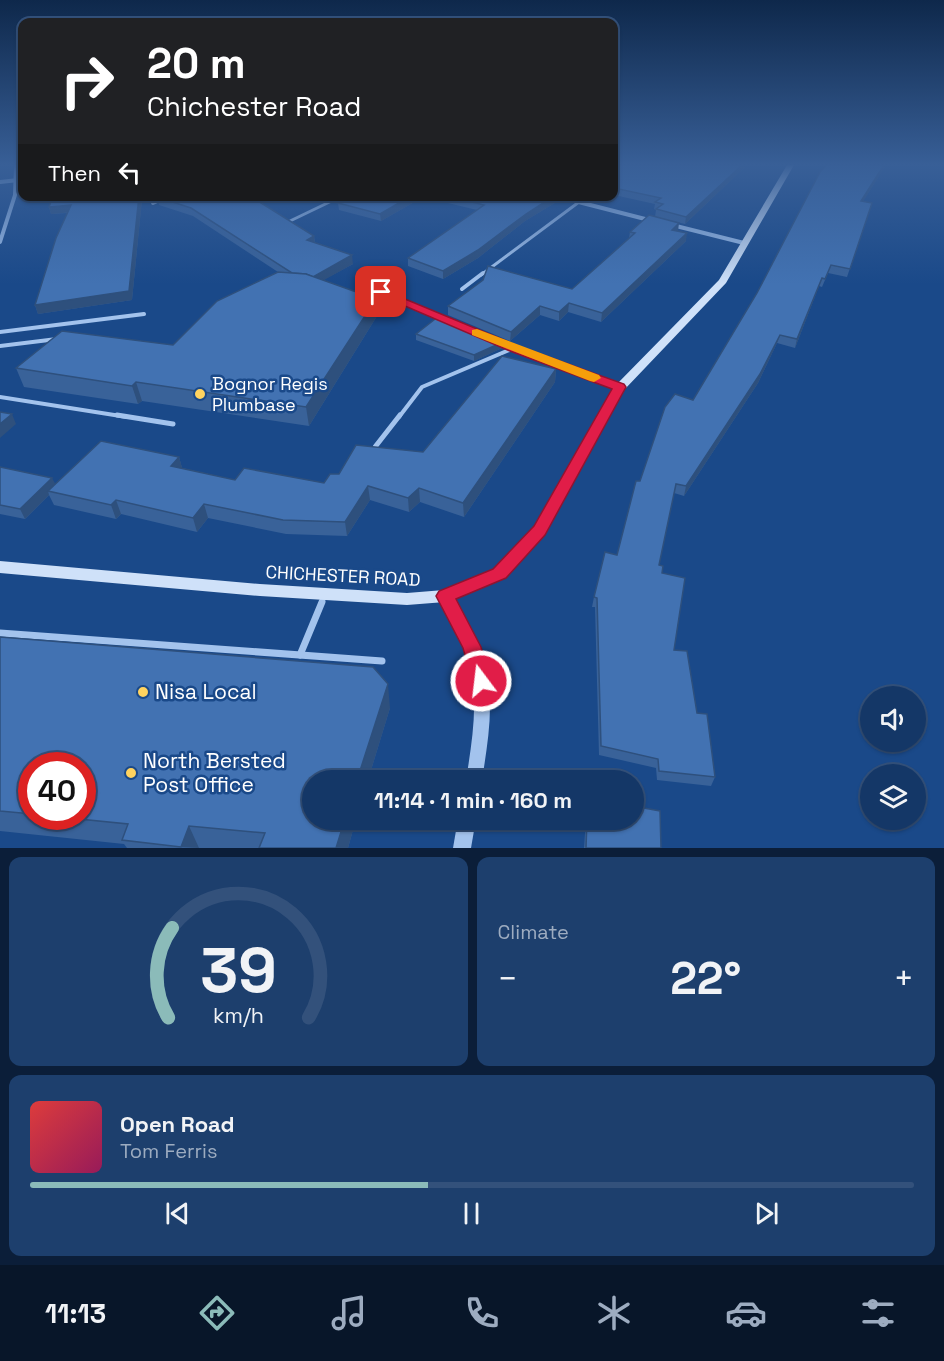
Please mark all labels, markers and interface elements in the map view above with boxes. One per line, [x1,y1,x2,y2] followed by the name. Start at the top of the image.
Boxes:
[147,37,246,90] text: 20 m
[48,42,126,120] icon: right
[147,89,361,124] text: Chichester Road
[113,156,146,189] icon: left
[48,159,101,187] text: Then
[355,266,406,317] pin
[364,275,397,308] icon: arrive
[212,372,328,416] place label: Bognor Regis Plumbase
[193,387,207,401] marker: Bognor Regis Plumbase
[265,560,421,591] street label: CHICHESTER ROAD
[449,649,513,713] position arrow
[155,678,257,705] place label: Nisa Local
[136,685,150,699] marker: Nisa Local
[860,686,926,830] map controls
[860,686,926,752] button: sound
[143,747,286,798] place label: North Bersted Post Office
[18,752,96,830] speed limit sign: 40
[860,764,926,830] button: layers
[124,766,138,780] marker: North Bersted Post Office
[374,786,572,814] text: 11:14 · 1 min · 160 m
[498,919,569,945] text: Climate
[200,931,276,1010] text: 39
[670,950,741,1007] text: 22°
[498,958,518,1000] text: −
[894,958,914,1000] text: +
[213,1003,264,1030] text: km/h
[120,1110,235,1138] text: Open Road
[120,1138,218,1164] text: Tom Ferris
[161,1197,194,1230] icon: previous
[455,1197,488,1230] icon: pause
[750,1197,783,1230] icon: next
[196,1292,238,1334] icon: directions
[328,1292,370,1334] icon: music
[461,1292,503,1334] icon: phone
[593,1292,635,1334] icon: climate
[725,1292,767,1334] icon: car
[857,1292,899,1334] icon: filters
[45,1296,106,1331] text: 11:13

